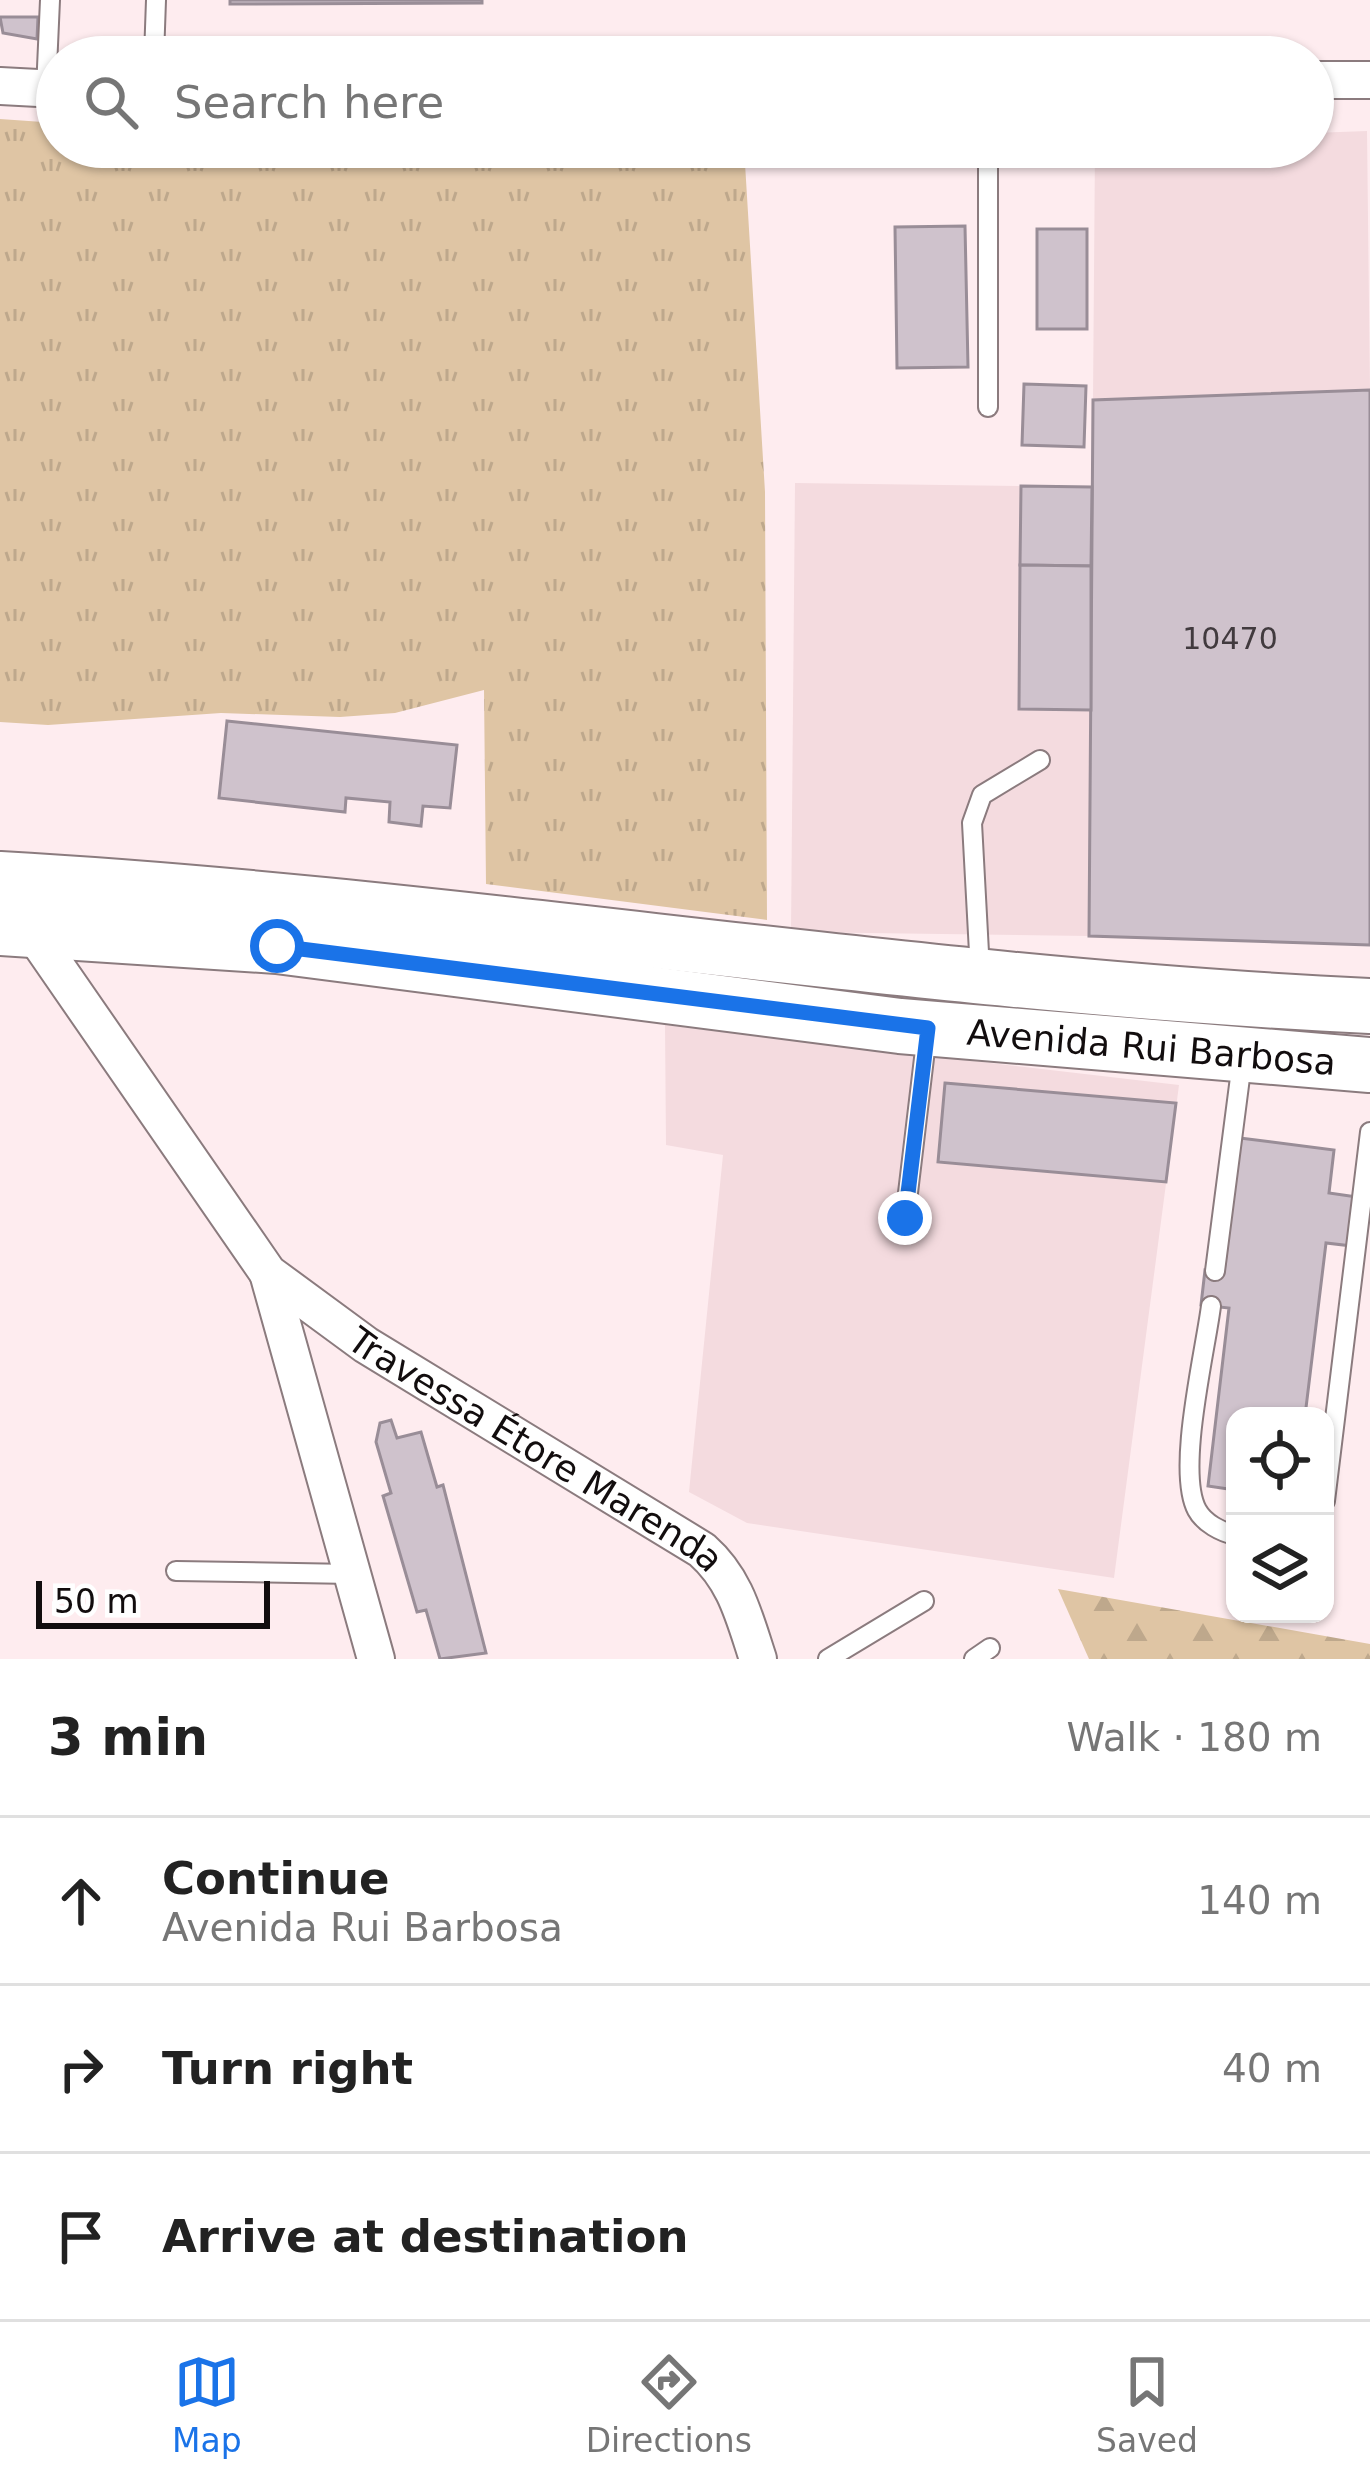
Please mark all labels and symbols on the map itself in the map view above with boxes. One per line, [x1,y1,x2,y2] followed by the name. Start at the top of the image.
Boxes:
[1182,621,1278,656] house number: 10470
[250,919,304,973] route start
[965,1011,1338,1083] street label: Avenida Rui Barbosa
[878,1191,932,1245] route end
[340,1318,732,1580] street label: Travessa Étore Marenda
[36,1575,270,1628] scale bar

